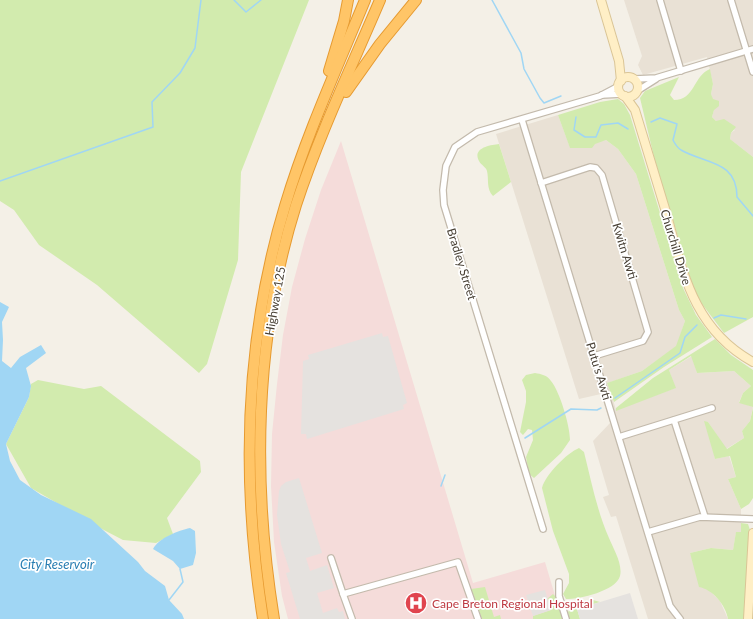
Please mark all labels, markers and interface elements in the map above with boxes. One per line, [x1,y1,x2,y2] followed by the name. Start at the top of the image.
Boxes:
[657,207,695,287] street label: Churchill Drive
[609,221,641,281] street label: Kwitn Awti
[444,226,480,302] street label: Bradley Street
[262,265,288,337] street label: Highway 125
[583,340,615,402] street label: Putu's Awti
[20,556,95,572] water label: City Reservoir
[403,590,429,616] hospital icon: Cape Breton Regional Hospital
[432,596,593,611] place label: Cape Breton Regional Hospital

